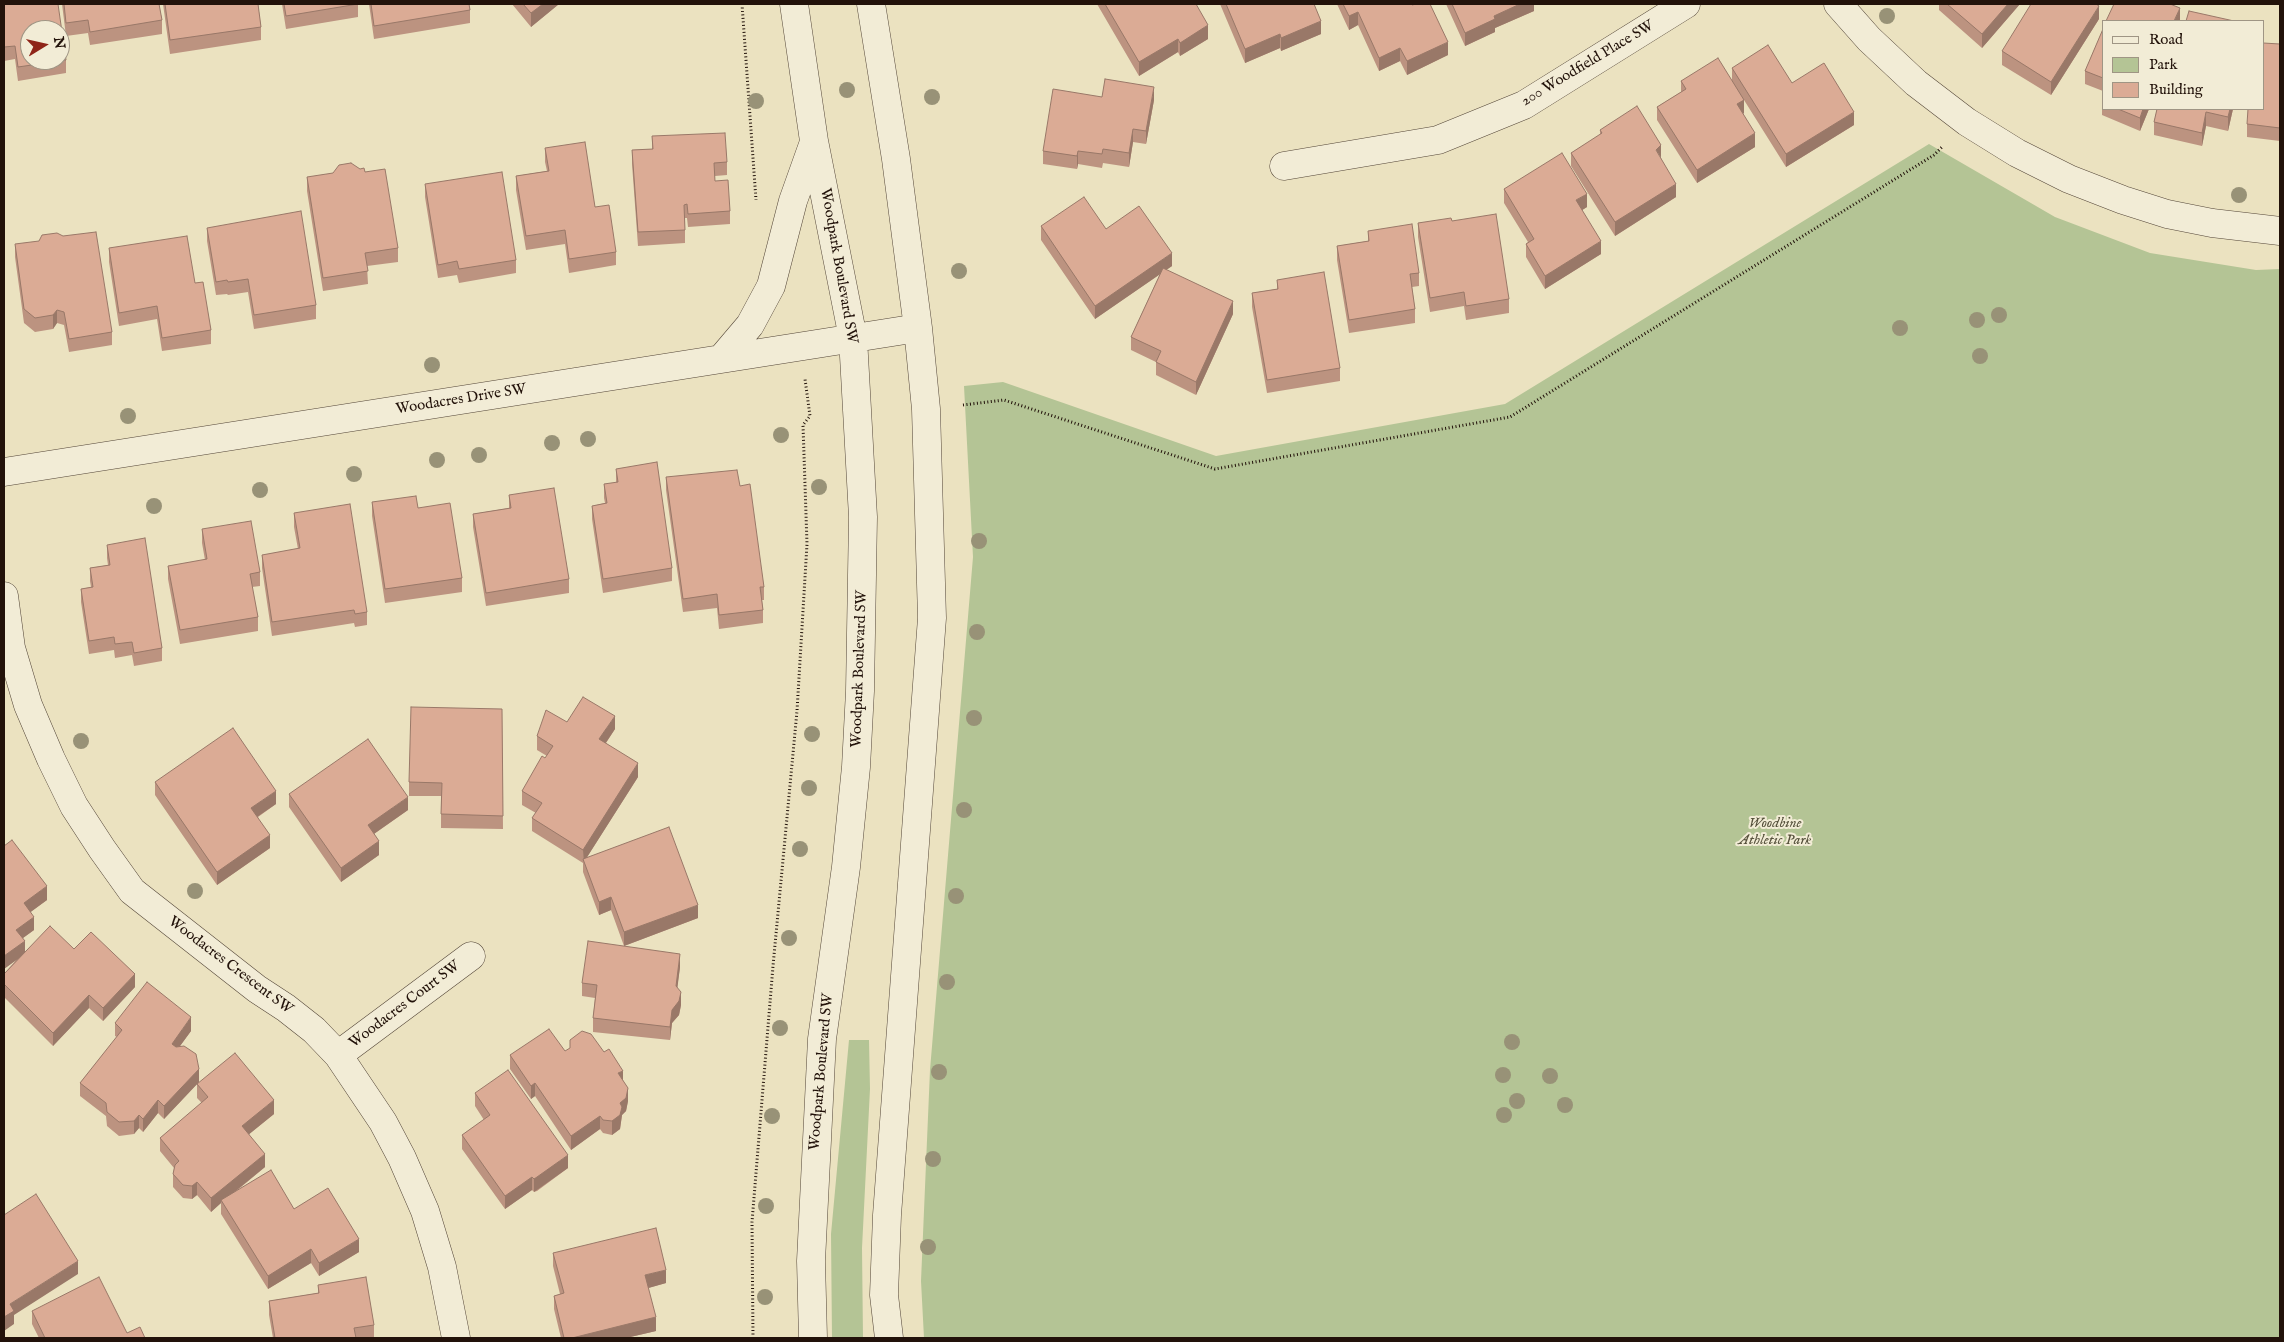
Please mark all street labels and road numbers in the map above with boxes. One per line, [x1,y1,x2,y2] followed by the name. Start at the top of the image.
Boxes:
[1518,17,1658,111] street label: 200 Woodfield Place SW
[815,187,861,345] street label: Woodpark Boulevard SW
[395,381,527,419] street label: Woodacres Drive SW
[848,590,872,748] street label: Woodpark Boulevard SW
[164,913,296,1019] street label: Woodacres Crescent SW
[346,957,464,1053] street label: Woodacres Court SW
[806,993,838,1151] street label: Woodpark Boulevard SW

